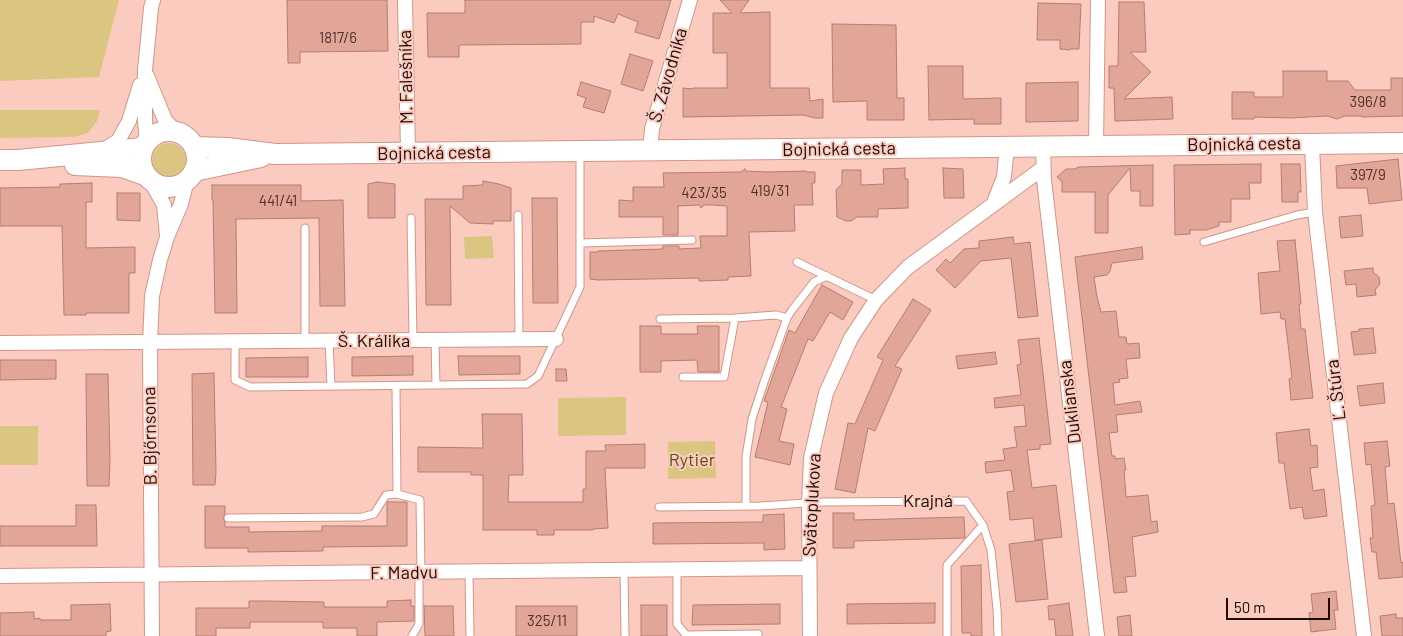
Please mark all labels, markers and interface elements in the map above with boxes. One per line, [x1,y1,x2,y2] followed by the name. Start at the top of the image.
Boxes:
[644,25,692,125] street label: Š. Závodníka
[319,29,357,47] house number: 1817/6
[394,30,418,124] street label: M. Falešníka
[1349,93,1387,111] house number: 396/8
[1187,132,1301,156] street label: Bojnická cesta
[782,137,896,161] street label: Bojnická cesta
[377,141,491,165] street label: Bojnická cesta
[1350,166,1386,184] house number: 397/9
[751,182,789,200] house number: 419/31
[681,184,727,202] house number: 423/35
[259,192,297,210] house number: 441/41
[338,330,410,352] street label: Š. Králika
[1322,358,1350,422] street label: Ľ. Štúra
[1054,359,1086,445] street label: Duklianska
[138,387,162,485] street label: B. Bjőrnsona
[669,449,715,471] park label: Rytier
[799,453,825,557] street label: Svätoplukova
[903,490,953,512] street label: Krajná
[370,562,438,584] street label: F. Madvu
[1228,588,1332,620] scale bar
[1234,598,1266,616] text: 50 m
[527,612,567,630] house number: 325/11

